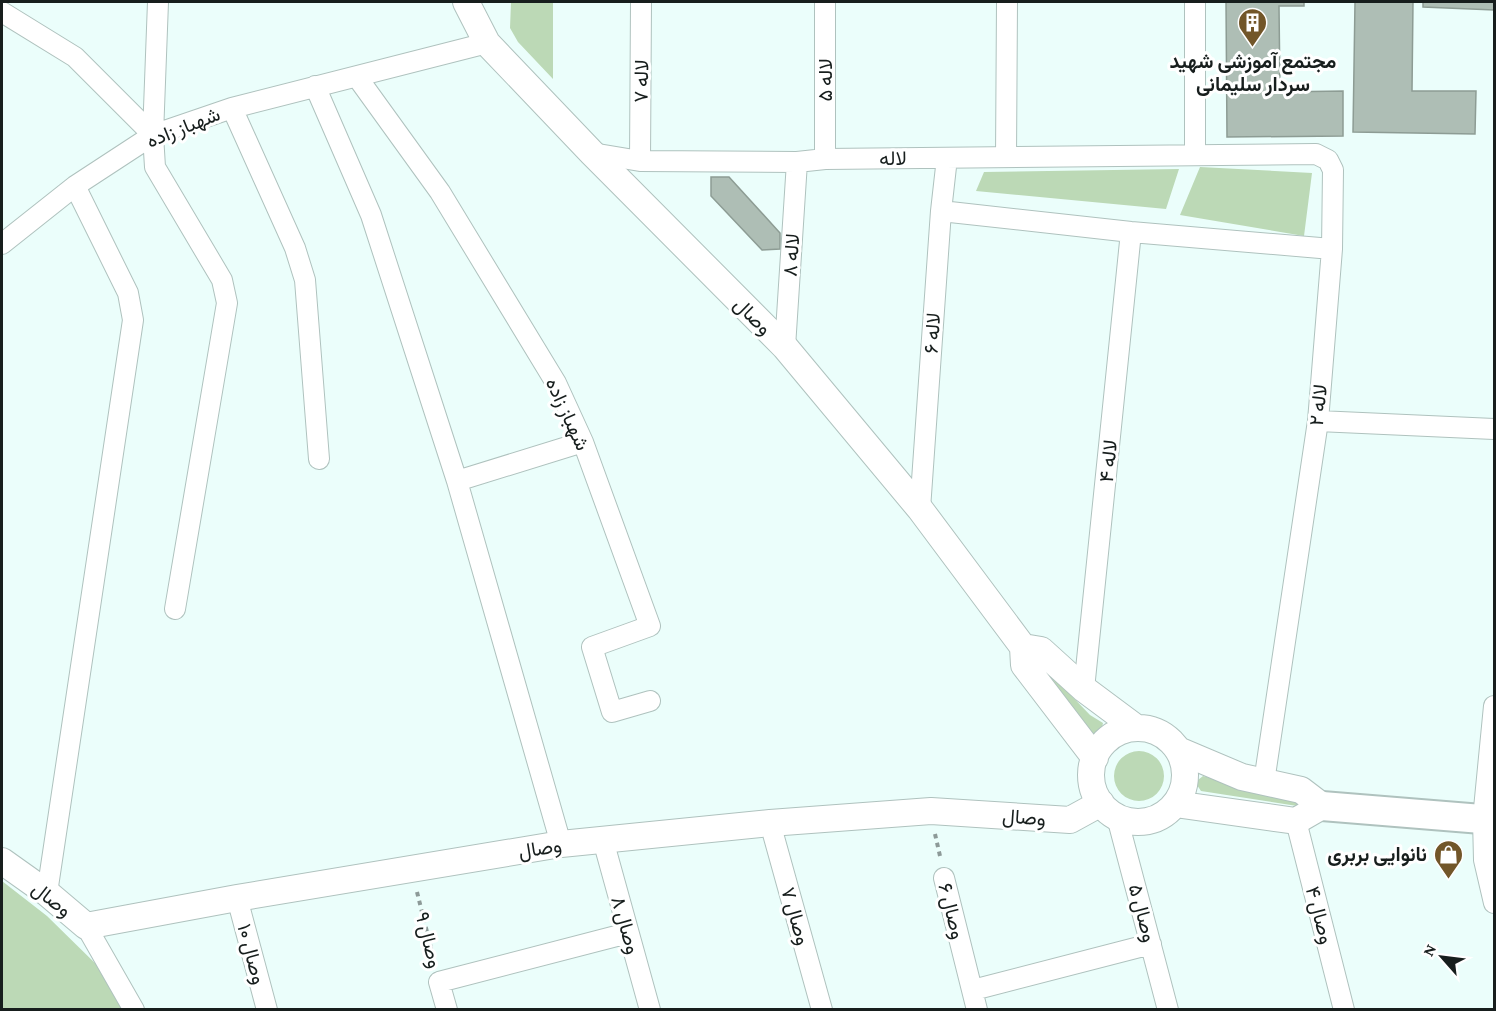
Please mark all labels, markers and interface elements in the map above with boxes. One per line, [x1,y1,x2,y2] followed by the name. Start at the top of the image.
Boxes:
[1237,7,1269,49] building icon: مجتمع آموزشی شهید سردار سلیمانی
[1170,50,1337,97] place label: مجتمع آموزشی شهید سردار سلیمانی
[814,58,836,102] street label: لاله ۵
[630,59,652,103] street label: لاله ۷
[143,102,224,154] street label: شهباز زاده
[879,147,907,169] street label: لاله
[779,233,803,277] street label: لاله ۸
[728,293,776,341] street label: وصال
[920,312,944,354] street label: لاله ۶
[540,374,594,455] street label: شهباز زاده
[1305,383,1331,427] street label: لاله ۲
[1095,439,1121,483] street label: لاله ۴
[1001,805,1047,831] street label: وصال
[517,834,564,864] street label: وصال
[1432,838,1464,880] shop icon: نانوایی بربری
[1327,843,1427,867] place label: نانوایی بربری
[27,877,76,923] street label: وصال
[932,881,970,942] street label: وصال ۶
[1123,882,1161,945] street label: وصال ۵
[1300,884,1338,947] street label: وصال ۴
[775,885,815,948] street label: وصال ۷
[605,894,645,957] street label: وصال ۸
[409,910,447,971] street label: وصال ۹
[231,921,271,987] street label: وصال ۱۰
[1412,927,1472,987] north arrow
[1419,941,1439,959] text: N

